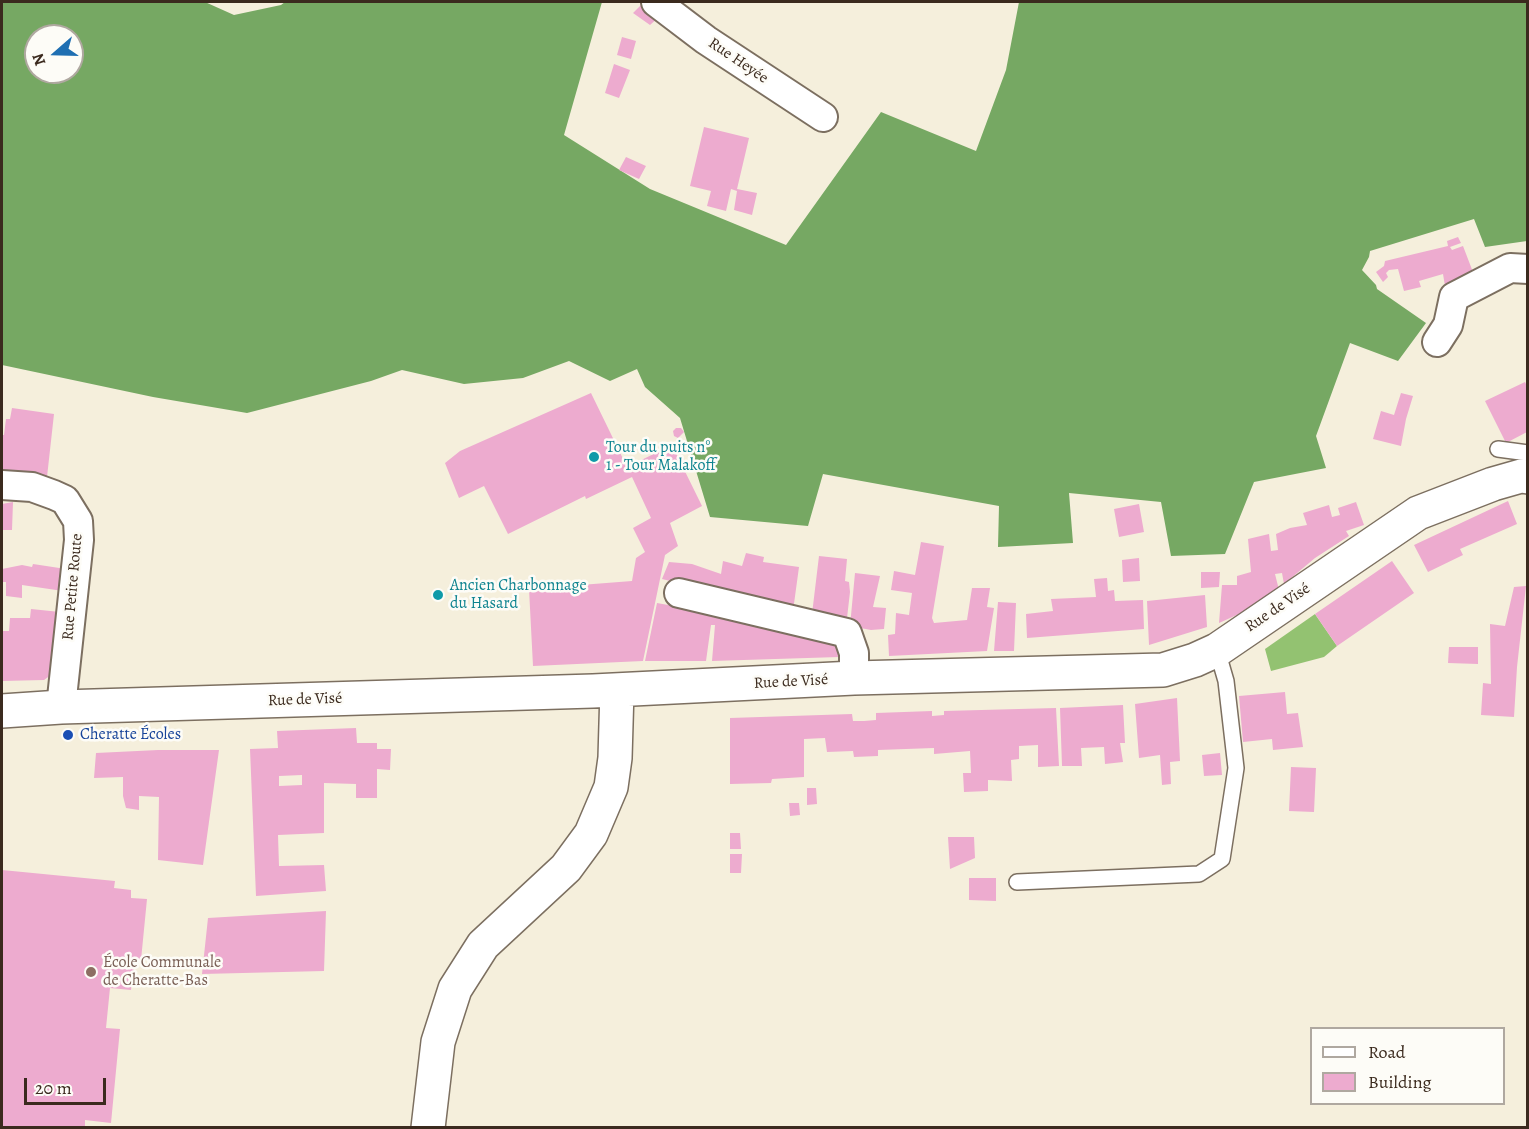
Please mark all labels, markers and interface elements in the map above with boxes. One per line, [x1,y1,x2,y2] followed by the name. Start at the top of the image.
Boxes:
[24,24,84,84] north arrow
[704,34,772,88] street label: Rue Heyée
[27,50,51,69] text: N
[606,438,715,476] place label: Tour du puits n° 1 - Tour Malakoff
[587,450,601,464] marker: Tour du puits n° 1 - Tour Malakoff
[59,533,87,641] street label: Rue Petite Route
[450,576,587,614] place label: Ancien Charbonnage du Hasard
[1242,579,1314,637] street label: Rue de Visé
[431,588,445,602] marker: Ancien Charbonnage du Hasard
[753,670,829,694] street label: Rue de Visé
[267,689,343,711] street label: Rue de Visé
[80,725,181,745] place label: Cheratte Écoles
[61,728,75,742] marker: Cheratte Écoles
[103,953,221,991] place label: École Communale de Cheratte-Bas
[84,965,98,979] marker: École Communale de Cheratte-Bas
[1310,1027,1505,1105] legend
[1368,1040,1405,1064] text: Road
[27,1066,110,1104] scale bar
[1368,1070,1432,1094] text: Building
[35,1076,72,1100] text: 20 m

